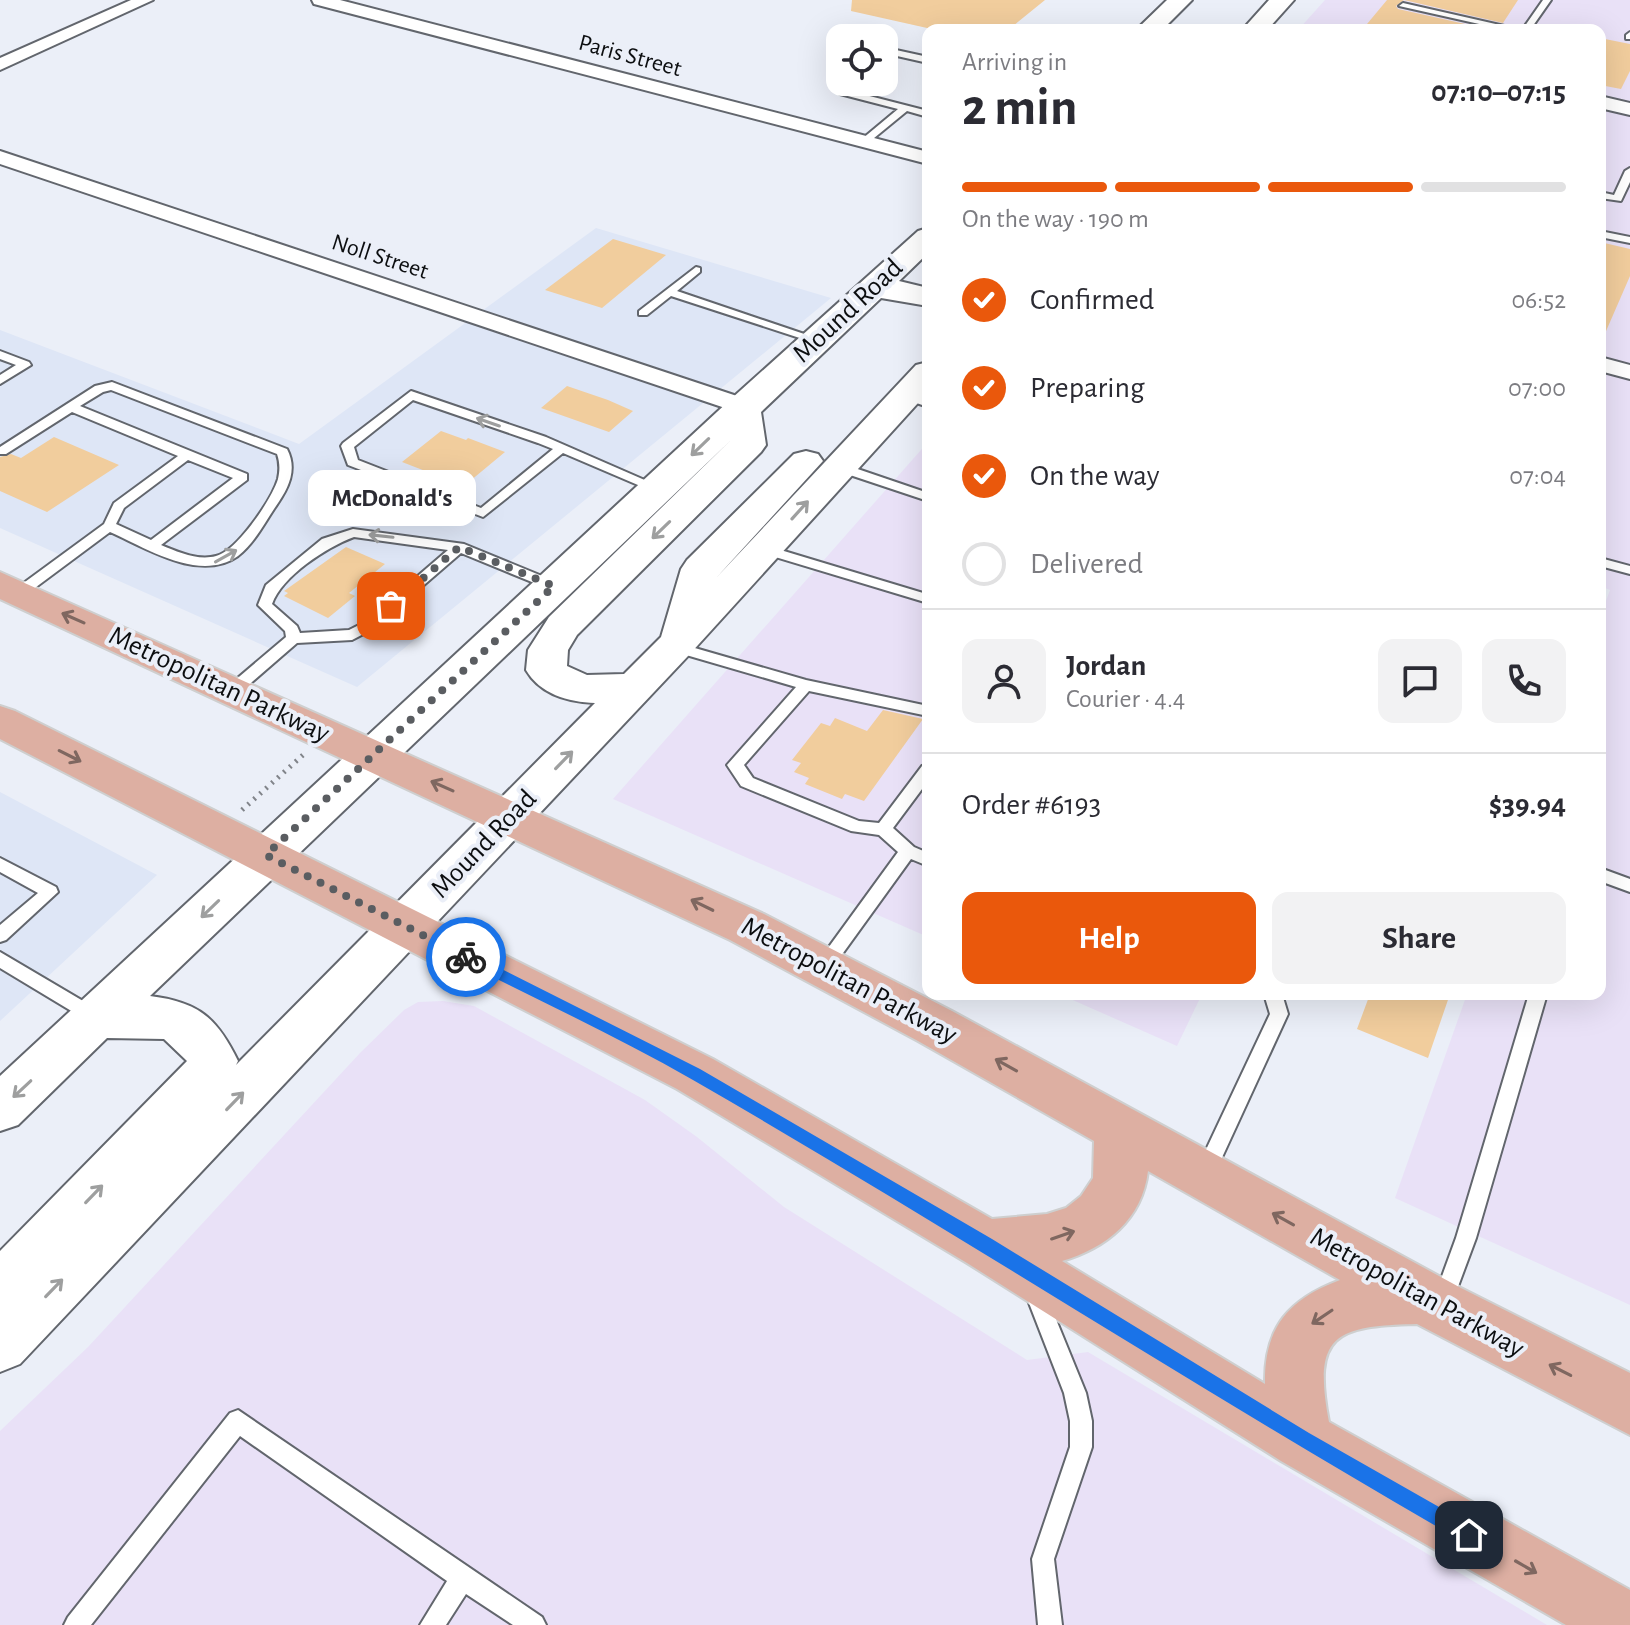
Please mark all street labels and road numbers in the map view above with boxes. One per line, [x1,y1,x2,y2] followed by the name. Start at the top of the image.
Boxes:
[576,31,684,81] street label: Paris Street
[329,230,432,284] street label: Noll Street
[788,254,908,368] street label: Mound Road
[104,622,334,748] street label: Metropolitan Parkway
[426,784,542,904] street label: Mound Road
[737,912,961,1050] street label: Metropolitan Parkway
[1305,1223,1529,1363] street label: Metropolitan Parkway

